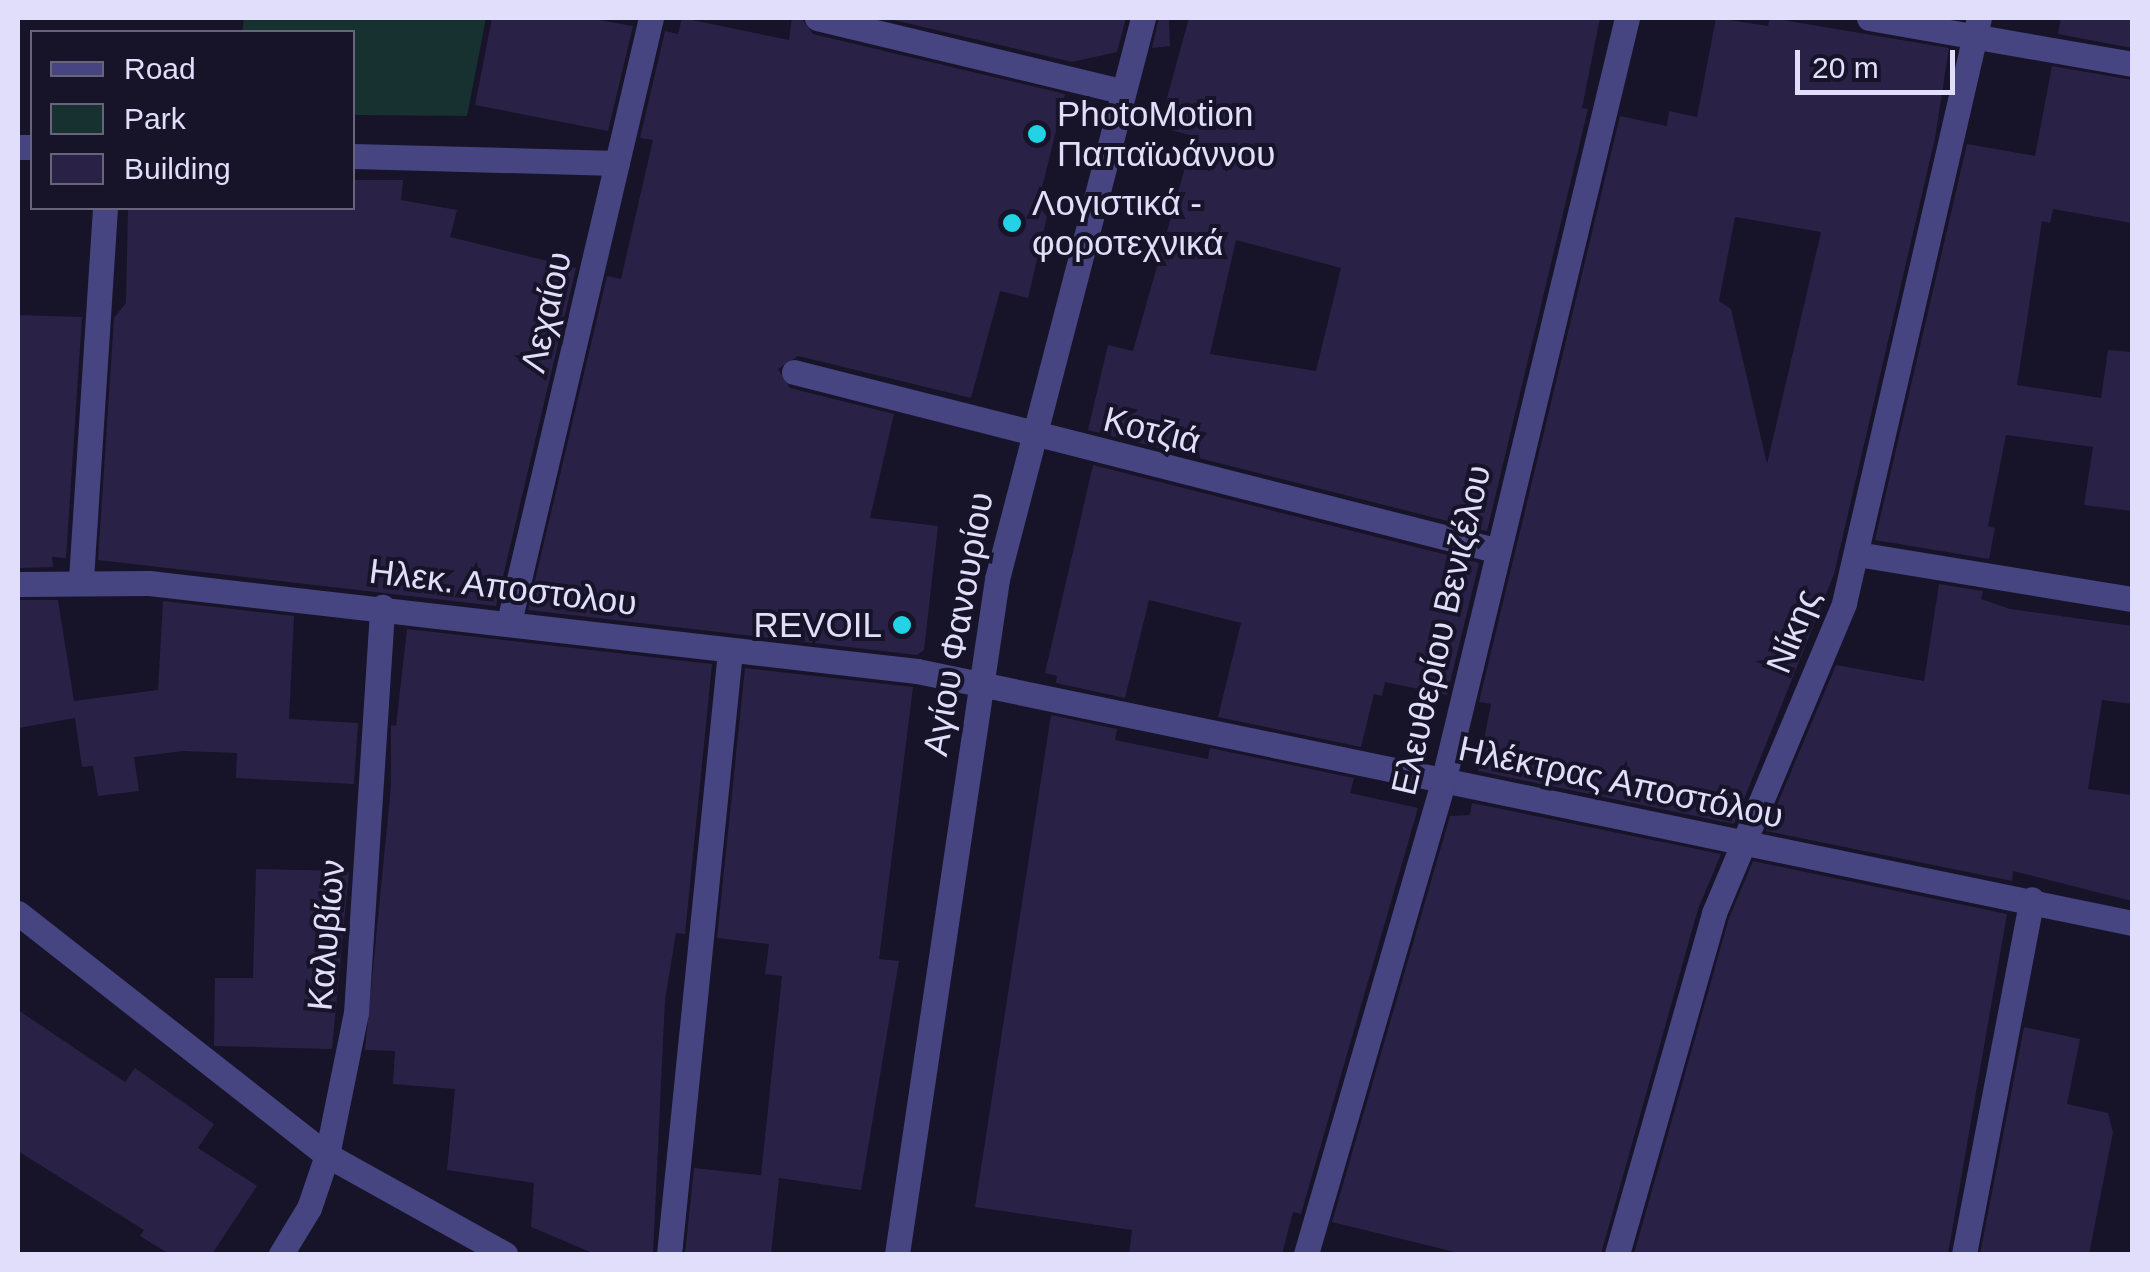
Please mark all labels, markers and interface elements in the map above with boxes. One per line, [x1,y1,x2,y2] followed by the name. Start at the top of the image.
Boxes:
[30,30,355,210] legend
[1800,30,1960,92] scale bar
[1812,51,1879,84] text: 20 m
[124,52,196,85] text: Road
[1057,93,1275,175] place label: PhotoMotion Παπαϊωάννου
[124,102,186,135] text: Park
[1026,123,1048,145] marker: PhotoMotion Παπαϊωάννου
[124,152,231,185] text: Building
[1032,182,1223,264] place label: Λογιστικά - φοροτεχνικά
[1001,212,1023,234] marker: Λογιστικά - φοροτεχνικά
[512,247,580,377] street label: Λεχαίου
[1099,398,1205,462] street label: Κοτζιά
[1383,461,1499,799] street label: Ελευθερίου Βενιζέλου
[914,489,1002,759] street label: Αγίου Φανουρίου
[366,550,640,624] street label: Ηλεκ. Αποστολου
[1757,583,1829,679] street label: Νίκης
[754,604,882,646] place label: REVOIL
[891,614,913,636] marker: REVOIL
[1454,727,1788,837] street label: Ηλέκτρας Αποστόλου
[298,858,354,1012] street label: Καλυβίων

